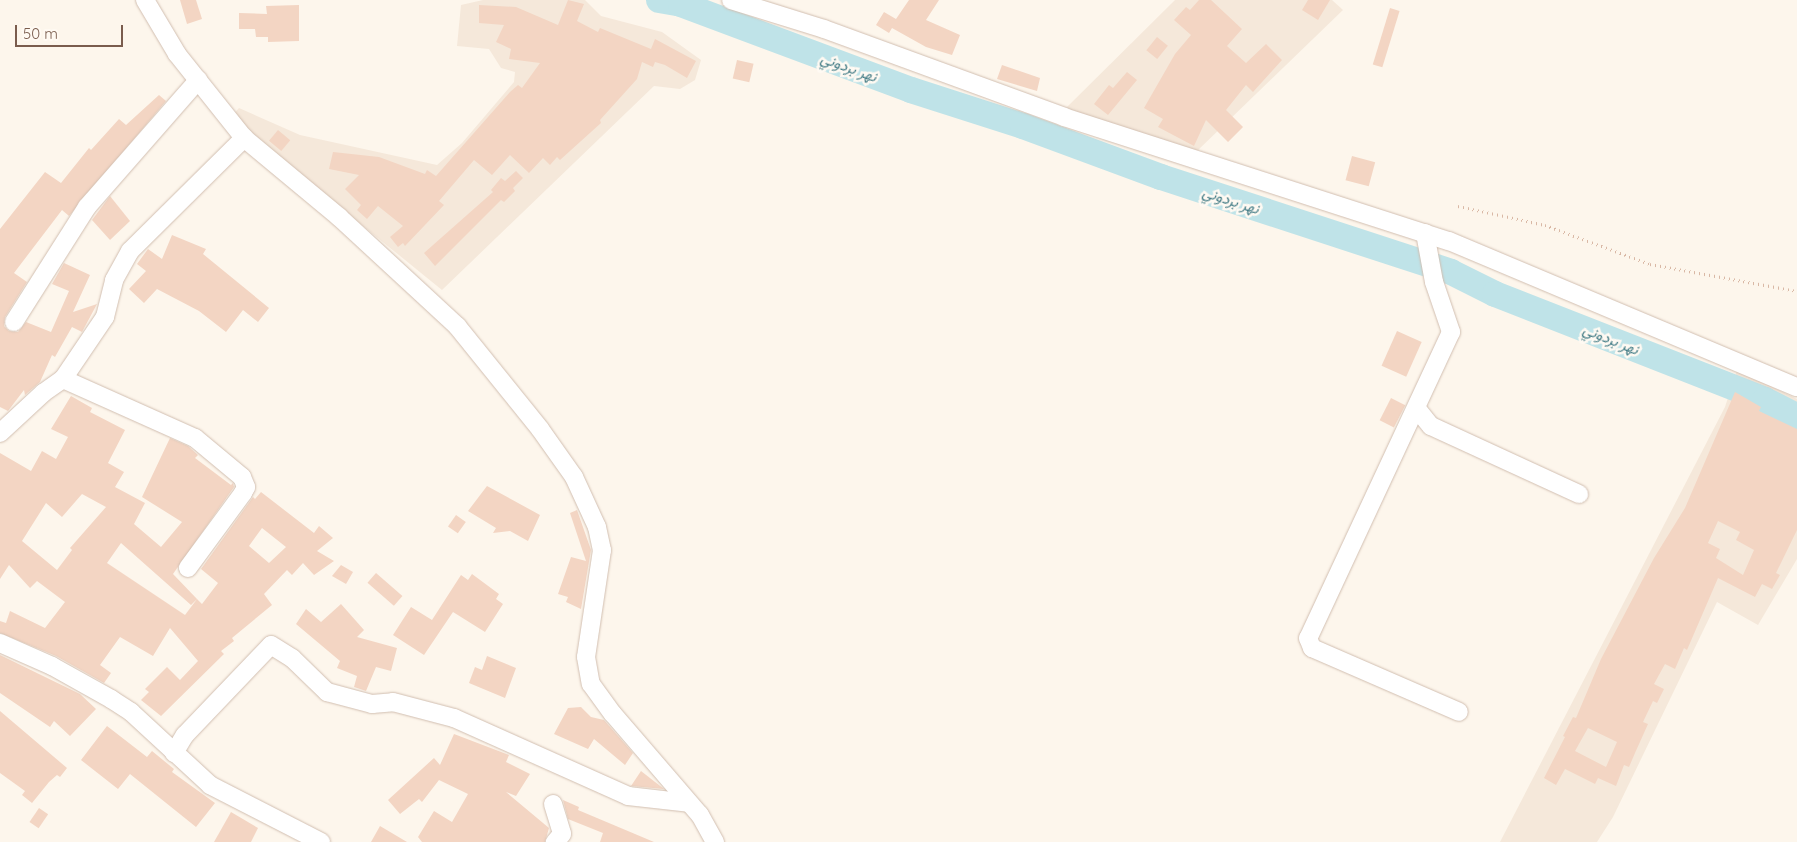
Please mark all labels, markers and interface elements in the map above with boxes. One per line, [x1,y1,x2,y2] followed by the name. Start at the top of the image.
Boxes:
[18,15,125,47] scale bar
[23,24,58,43] text: 50 m
[818,49,880,85] water label: نهر بردوني
[1200,182,1262,218] water label: نهر بردوني
[1580,320,1642,358] water label: نهر بردوني

